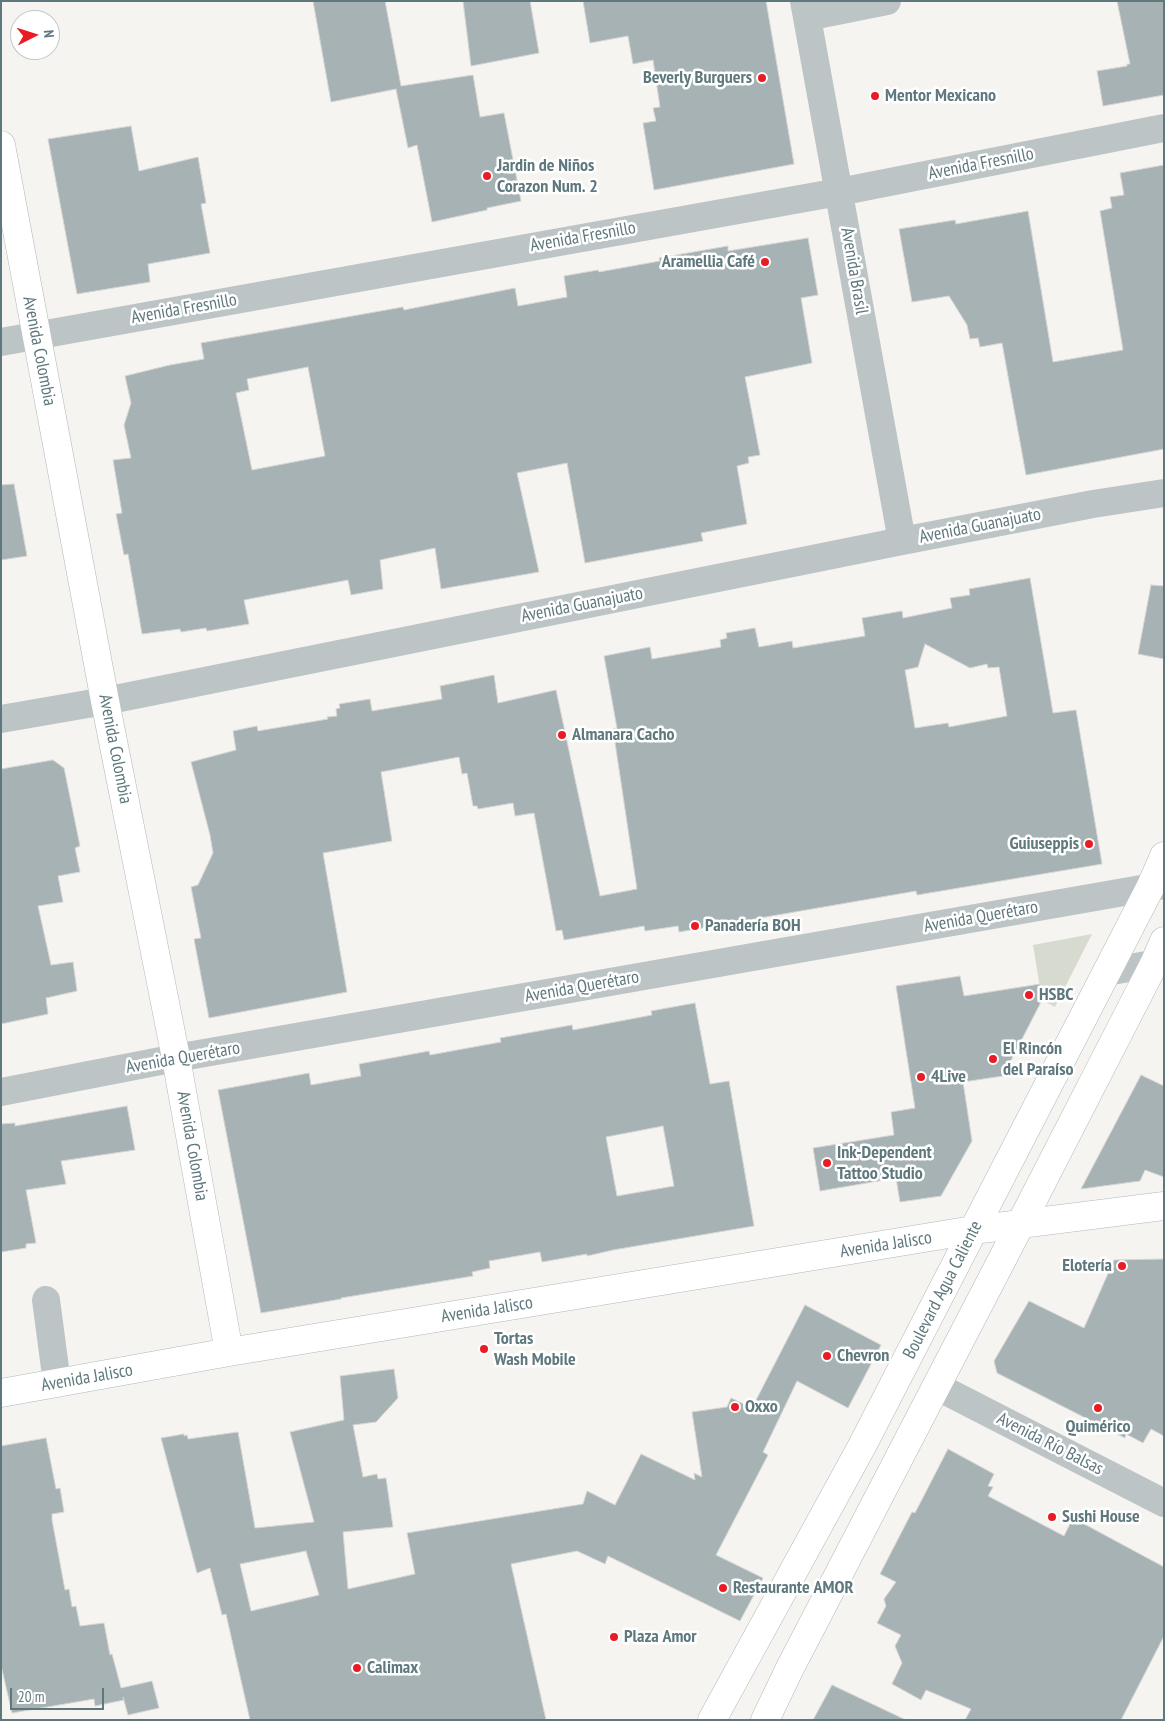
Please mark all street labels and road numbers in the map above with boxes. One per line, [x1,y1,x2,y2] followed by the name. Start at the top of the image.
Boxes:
[926,143,1036,185] street label: Avenida Fresnillo
[529,217,637,257] street label: Avenida Fresnillo
[836,226,872,316] street label: Avenida Brasil
[130,289,238,329] street label: Avenida Fresnillo
[18,294,60,408] street label: Avenida Colombia
[917,504,1043,548] street label: Avenida Guanajuato
[519,583,645,627] street label: Avenida Guanajuato
[94,692,136,806] street label: Avenida Colombia
[922,896,1040,938] street label: Avenida Querétaro
[523,966,641,1008] street label: Avenida Querétaro
[124,1037,242,1079] street label: Avenida Querétaro
[172,1089,212,1203] street label: Avenida Colombia
[899,1217,987,1363] street label: Boulevard Agua Caliente
[839,1227,933,1263] street label: Avenida Jalisco
[440,1292,534,1328] street label: Avenida Jalisco
[40,1359,134,1397] street label: Avenida Jalisco
[993,1408,1107,1480] street label: Avenida Río Balsas

